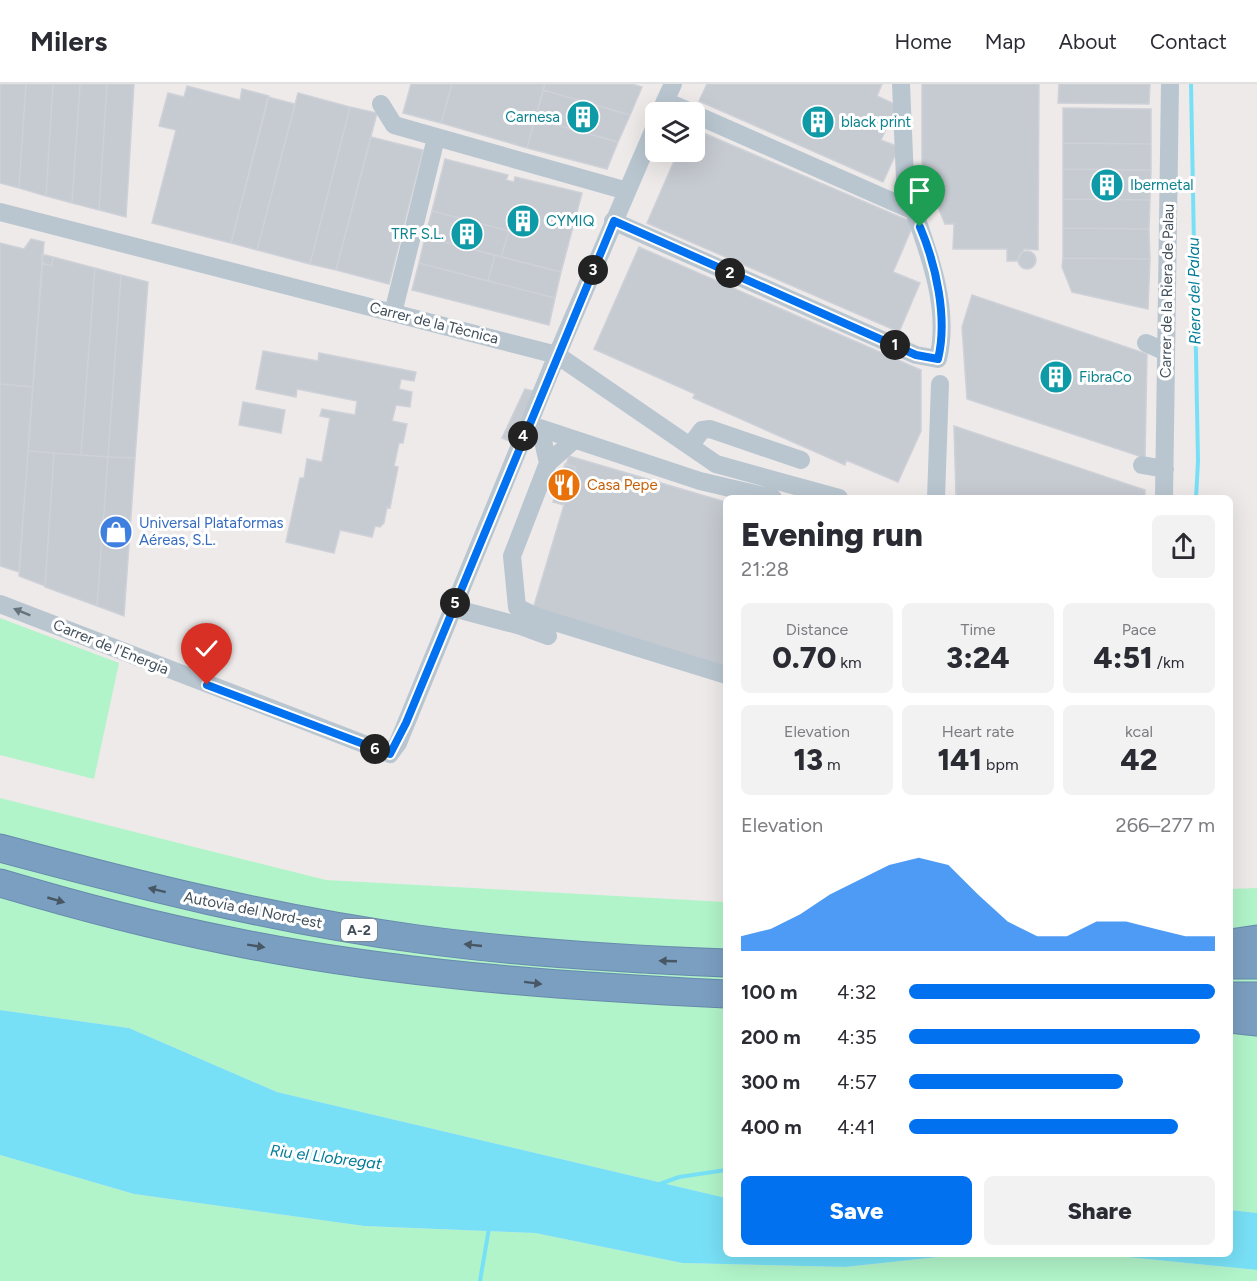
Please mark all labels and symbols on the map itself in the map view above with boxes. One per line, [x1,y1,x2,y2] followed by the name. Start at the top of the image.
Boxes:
[565,99,601,135] building icon: Carnesa
[800,104,836,140] building icon: black print
[505,108,560,126] place label: Carnesa
[841,113,912,131] place label: black print
[894,165,945,227] pin
[1089,167,1125,203] building icon: Ibermetal
[1130,176,1194,194] place label: Ibermetal
[505,203,541,239] building icon: CYMIQ
[1156,204,1178,378] street label: Carrer de la Riera de Palau
[546,212,594,230] place label: CYMIQ
[449,216,485,252] building icon: TRF S.L.
[391,225,444,243] place label: TRF S.L.
[1184,237,1204,345] water label: Riera del Palau
[578,255,608,285] pin: 3
[715,258,745,288] pin: 2
[368,298,500,348] street label: Carrer de la Tècnica
[880,330,910,360] pin: 1
[1038,359,1074,395] building icon: FibraCo
[1079,368,1132,386] place label: FibraCo
[508,421,538,451] pin: 4
[546,467,582,503] restaurant icon: Casa Pepe
[587,476,658,494] place label: Casa Pepe
[98,514,134,550] shop icon: Universal Plataformas Aéreas, S.L.
[139,514,284,549] place label: Universal Plataformas Aéreas, S.L.
[440,588,470,618] pin: 5
[12,607,30,617] one-way arrow
[51,616,171,678] street label: Carrer de l'Energia
[181,623,232,685] pin
[360,734,390,764] pin: 6
[148,884,167,894] one-way arrow
[182,888,324,932] street label: Autovia del Nord-est
[47,896,65,905] one-way arrow
[341,919,377,941] road number: A-2
[464,940,483,950] one-way arrow
[247,941,266,950] one-way arrow
[658,956,677,966] one-way arrow
[524,978,543,988] one-way arrow
[269,1141,384,1173] water label: Riu el Llobregat

